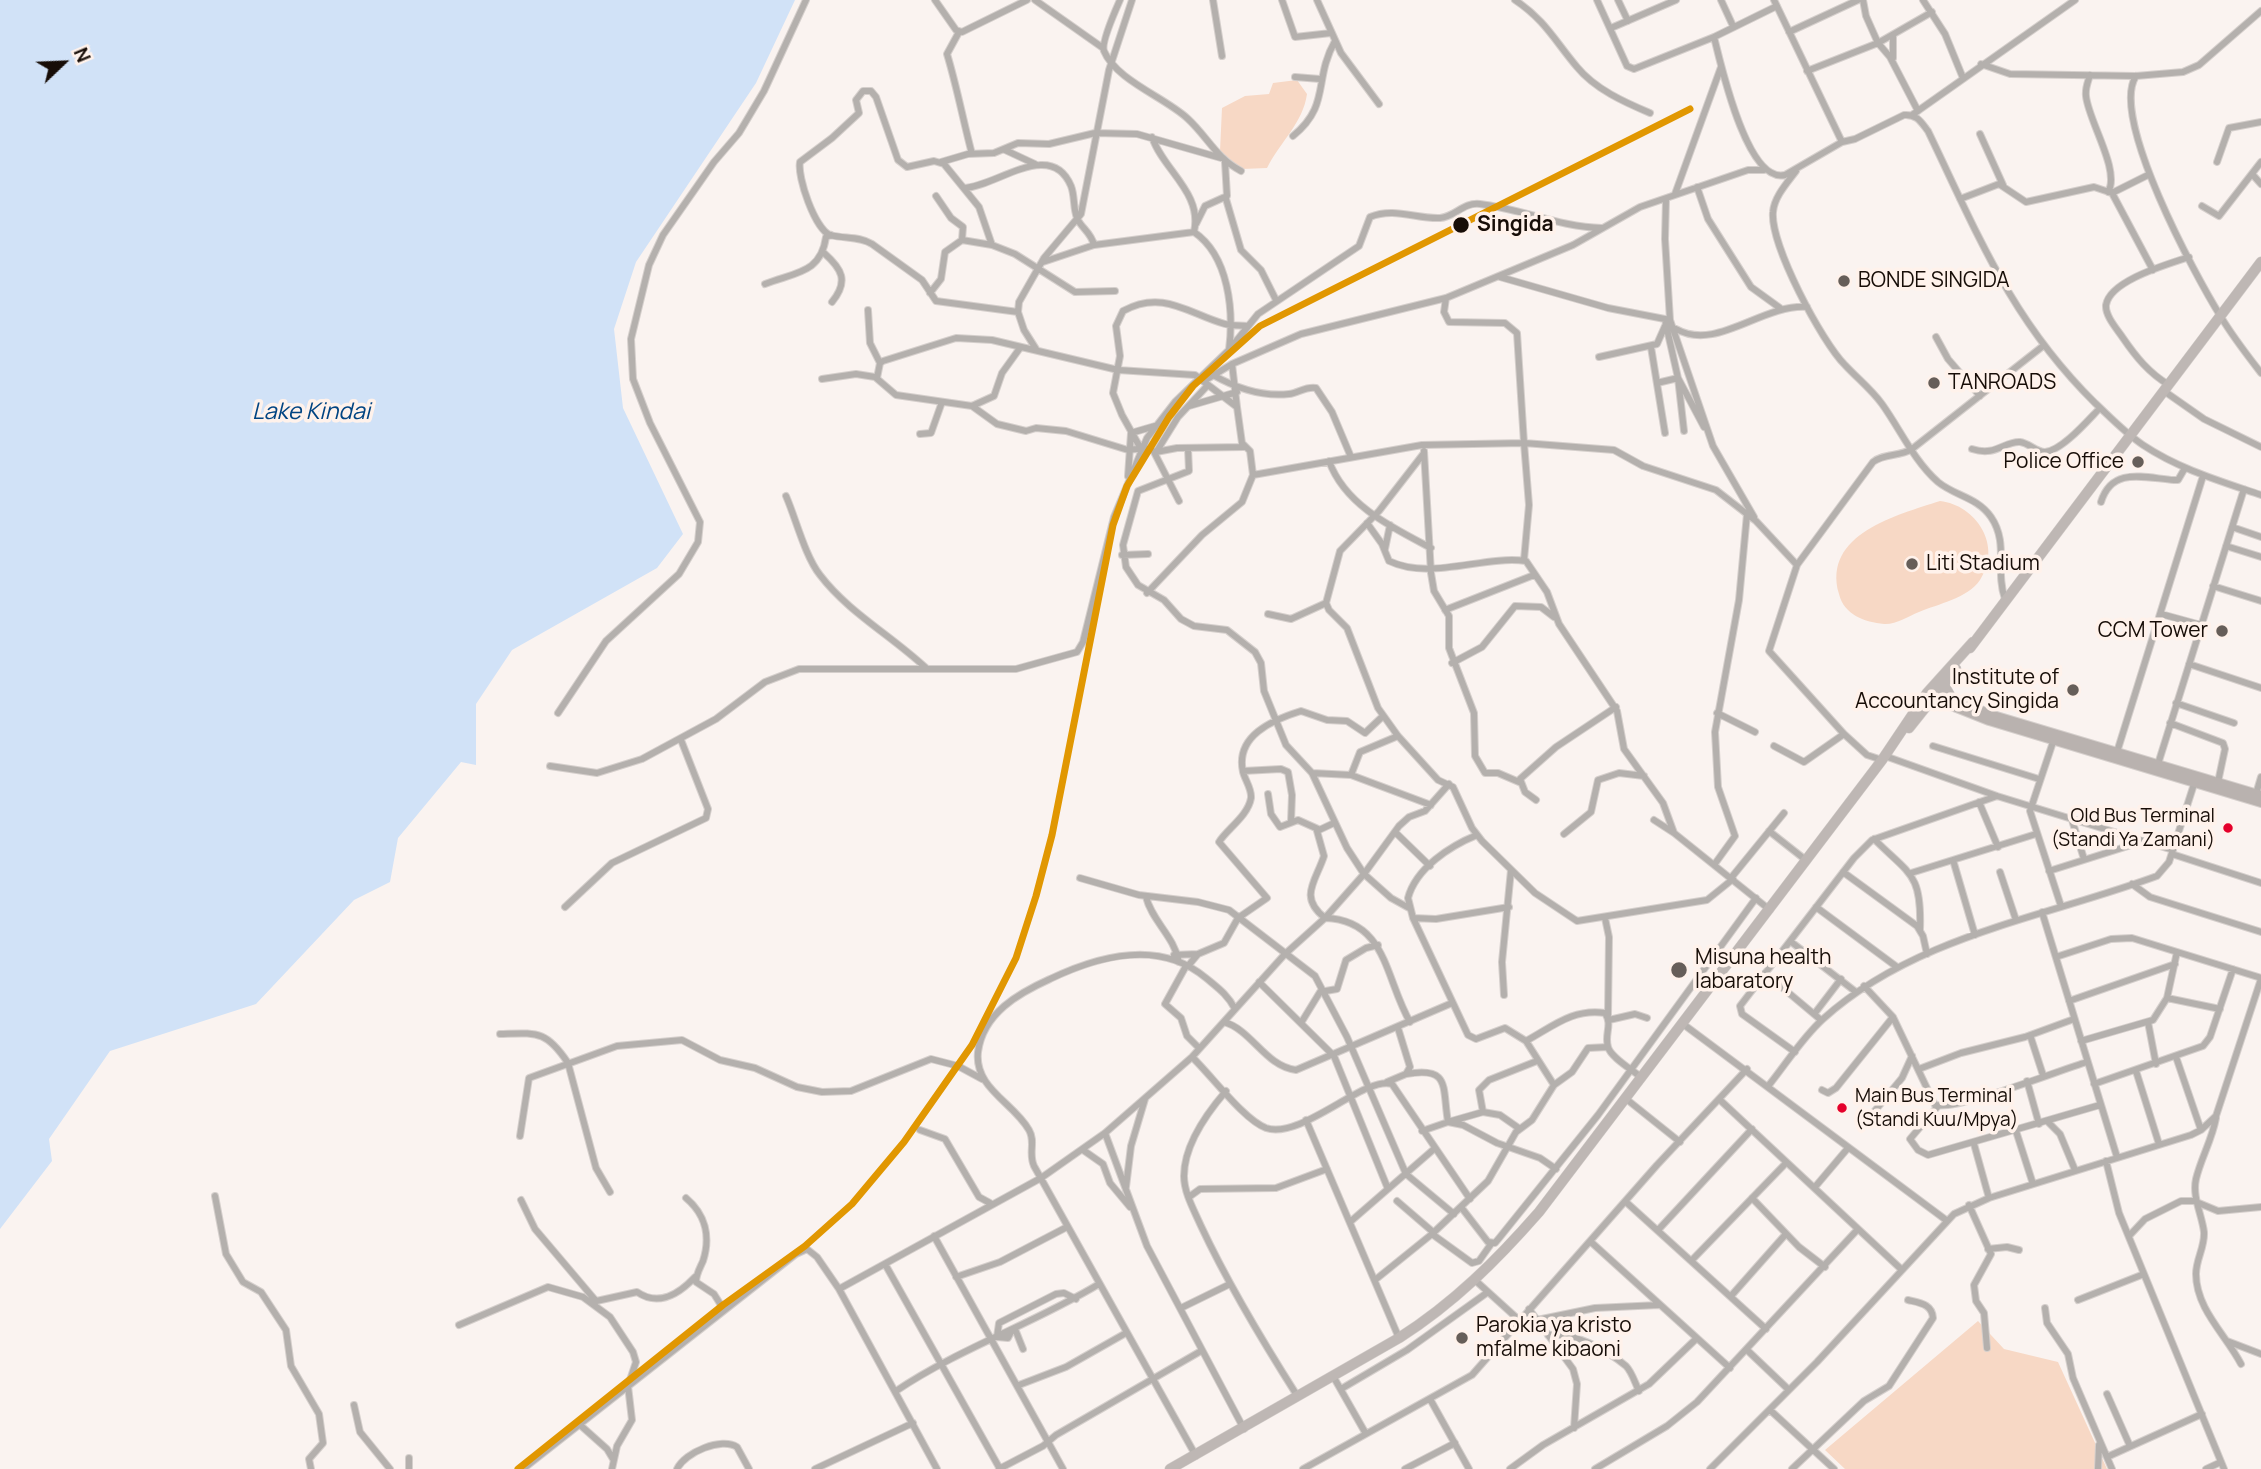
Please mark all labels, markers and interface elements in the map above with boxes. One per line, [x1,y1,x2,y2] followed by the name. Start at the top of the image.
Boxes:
[28,28,98,98] north arrow
[68,43,97,66] text: N
[1477,212,1554,238] place label: Singida
[1451,215,1471,235] marker: Singida
[1858,268,2010,294] place label: BONDE SINGIDA
[1836,273,1852,289] marker: BONDE SINGIDA
[1948,370,2056,396] place label: TANROADS
[1926,375,1942,391] marker: TANROADS
[252,399,370,427] water label: Lake Kindai
[2003,449,2124,475] place label: Police Office
[2130,454,2146,470] marker: Police Office
[1926,551,2040,577] place label: Liti Stadium
[1904,556,1920,572] marker: Liti Stadium
[2098,618,2208,644] place label: CCM Tower
[2214,623,2230,639] marker: CCM Tower
[1855,665,2059,715] place label: Institute of Accountancy Singida
[2065,682,2081,698] marker: Institute of Accountancy Singida
[2051,806,2215,850] place label: Old Bus Terminal (Standi Ya Zamani)
[2221,821,2235,835] marker: Old Bus Terminal (Standi Ya Zamani)
[1695,945,1831,995] place label: Misuna health labaratory
[1669,960,1689,980] marker: Misuna health labaratory
[1855,1086,2018,1130] place label: Main Bus Terminal (Standi Kuu/Mpya)
[1835,1101,1849,1115] marker: Main Bus Terminal (Standi Kuu/Mpya)
[1476,1313,1632,1363] place label: Parokia ya kristo mfalme kibaoni
[1454,1330,1470,1346] marker: Parokia ya kristo mfalme kibaoni

